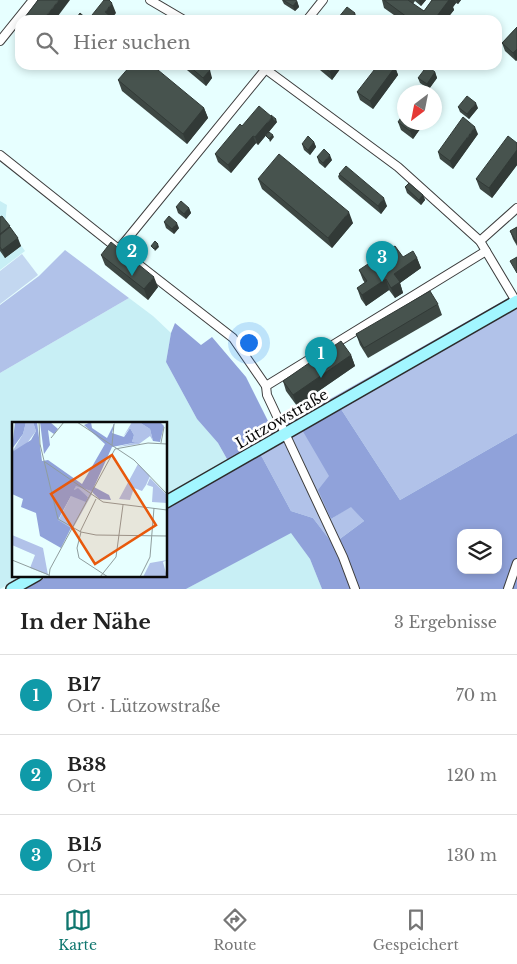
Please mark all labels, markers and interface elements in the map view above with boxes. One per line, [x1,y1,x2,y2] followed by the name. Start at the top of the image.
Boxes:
[15,15,502,70] search box
[33,29,61,57] icon: search
[73,31,191,54] text: Hier suchen
[397,85,442,130] north arrow
[116,235,148,276] pin: 2
[366,241,398,282] pin: 3
[236,330,262,356] your location
[305,337,337,378] pin: 1
[232,384,331,453] street label: Lützowstraße
[12,422,168,576] inset map
[457,529,502,574] map controls
[457,529,502,574] button: layers
[20,609,151,635] text: In der Nähe
[394,612,497,632] text: 3 Ergebnisse
[67,673,100,696] text: B17
[33,685,39,705] text: 1
[456,685,497,705] text: 70 m
[67,696,220,716] text: Ort · Lützowstraße
[67,753,106,776] text: B38
[31,765,41,785] text: 2
[447,765,497,785] text: 120 m
[67,776,96,796] text: Ort
[67,833,102,856] text: B15
[31,845,41,865] text: 3
[447,845,497,865] text: 130 m
[67,856,96,876] text: Ort
[58,906,97,954] tab: Karte
[213,906,256,954] tab: Route
[373,906,459,954] tab: Gespeichert

